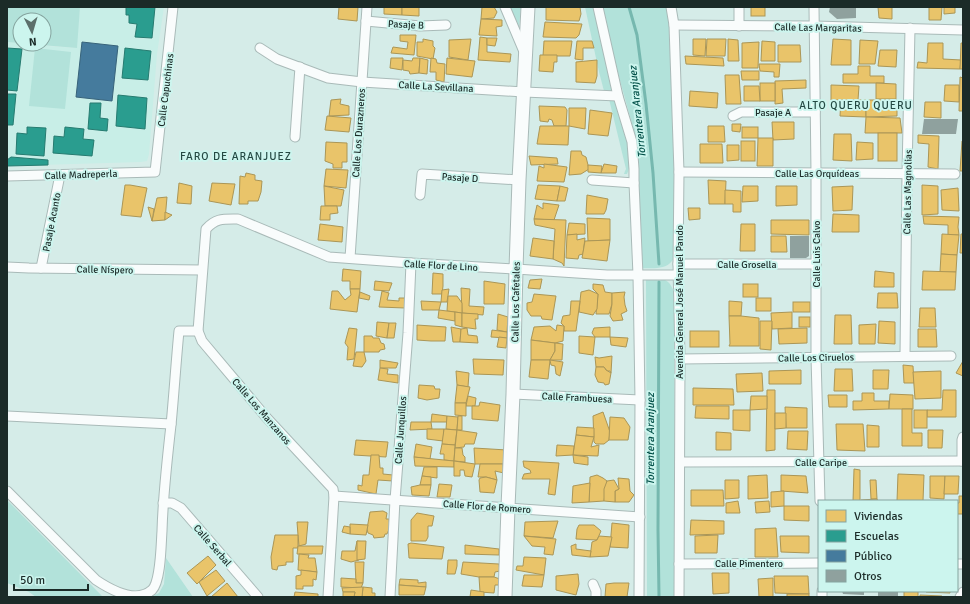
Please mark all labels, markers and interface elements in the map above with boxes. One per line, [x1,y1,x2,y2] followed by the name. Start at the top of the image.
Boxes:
[12,12,52,52] north arrow
[388,18,424,32] street label: Pasaje B
[774,21,862,35] street label: Calle Las Margaritas
[28,35,37,48] text: N
[156,52,177,127] street label: Calle Capuchinas
[626,64,649,159] water label: Torrentera Aranjuez
[398,79,474,95] street label: Calle La Sevillana
[350,88,368,178] street label: Calle Los Durazneros
[799,99,913,112] district label: ALTO QUERU QUERU
[755,107,791,119] street label: Pasaje A
[901,149,915,234] street label: Calle Las Magnolias
[180,150,292,163] district label: FARO DE ARANJUEZ
[44,168,118,182] street label: Calle Madreperla
[775,168,860,180] street label: Calle Las Orquídeas
[441,171,479,185] street label: Pasaje D
[40,192,64,253] street label: Pasaje Acanto
[811,220,823,288] street label: Calle Luis Calvo
[674,225,686,379] street label: Avenida General José Manuel Pando
[404,258,478,274] street label: Calle Flor de Lino
[717,259,777,271] street label: Calle Grosella
[509,261,523,342] street label: Calle Los Cafetales
[76,264,133,276] street label: Calle Níspero
[778,351,855,365] street label: Calle Los Ciruelos
[229,376,294,448] street label: Calle Los Manzanos
[541,390,613,406] street label: Calle Frambuesa
[644,392,657,485] water label: Torrentera Aranjuez
[393,395,409,464] street label: Calle Junquillos
[795,457,847,469] street label: Calle Caripe
[442,498,531,516] street label: Calle Flor de Romero
[818,500,958,592] legend
[854,509,903,524] text: Viviendas
[191,522,234,569] street label: Calle Serbal
[854,529,899,544] text: Escuelas
[854,549,892,564] text: Público
[715,558,783,570] street label: Calle Pimentero
[14,566,88,592] scale bar
[854,569,882,584] text: Otros
[20,573,45,588] text: 50 m

